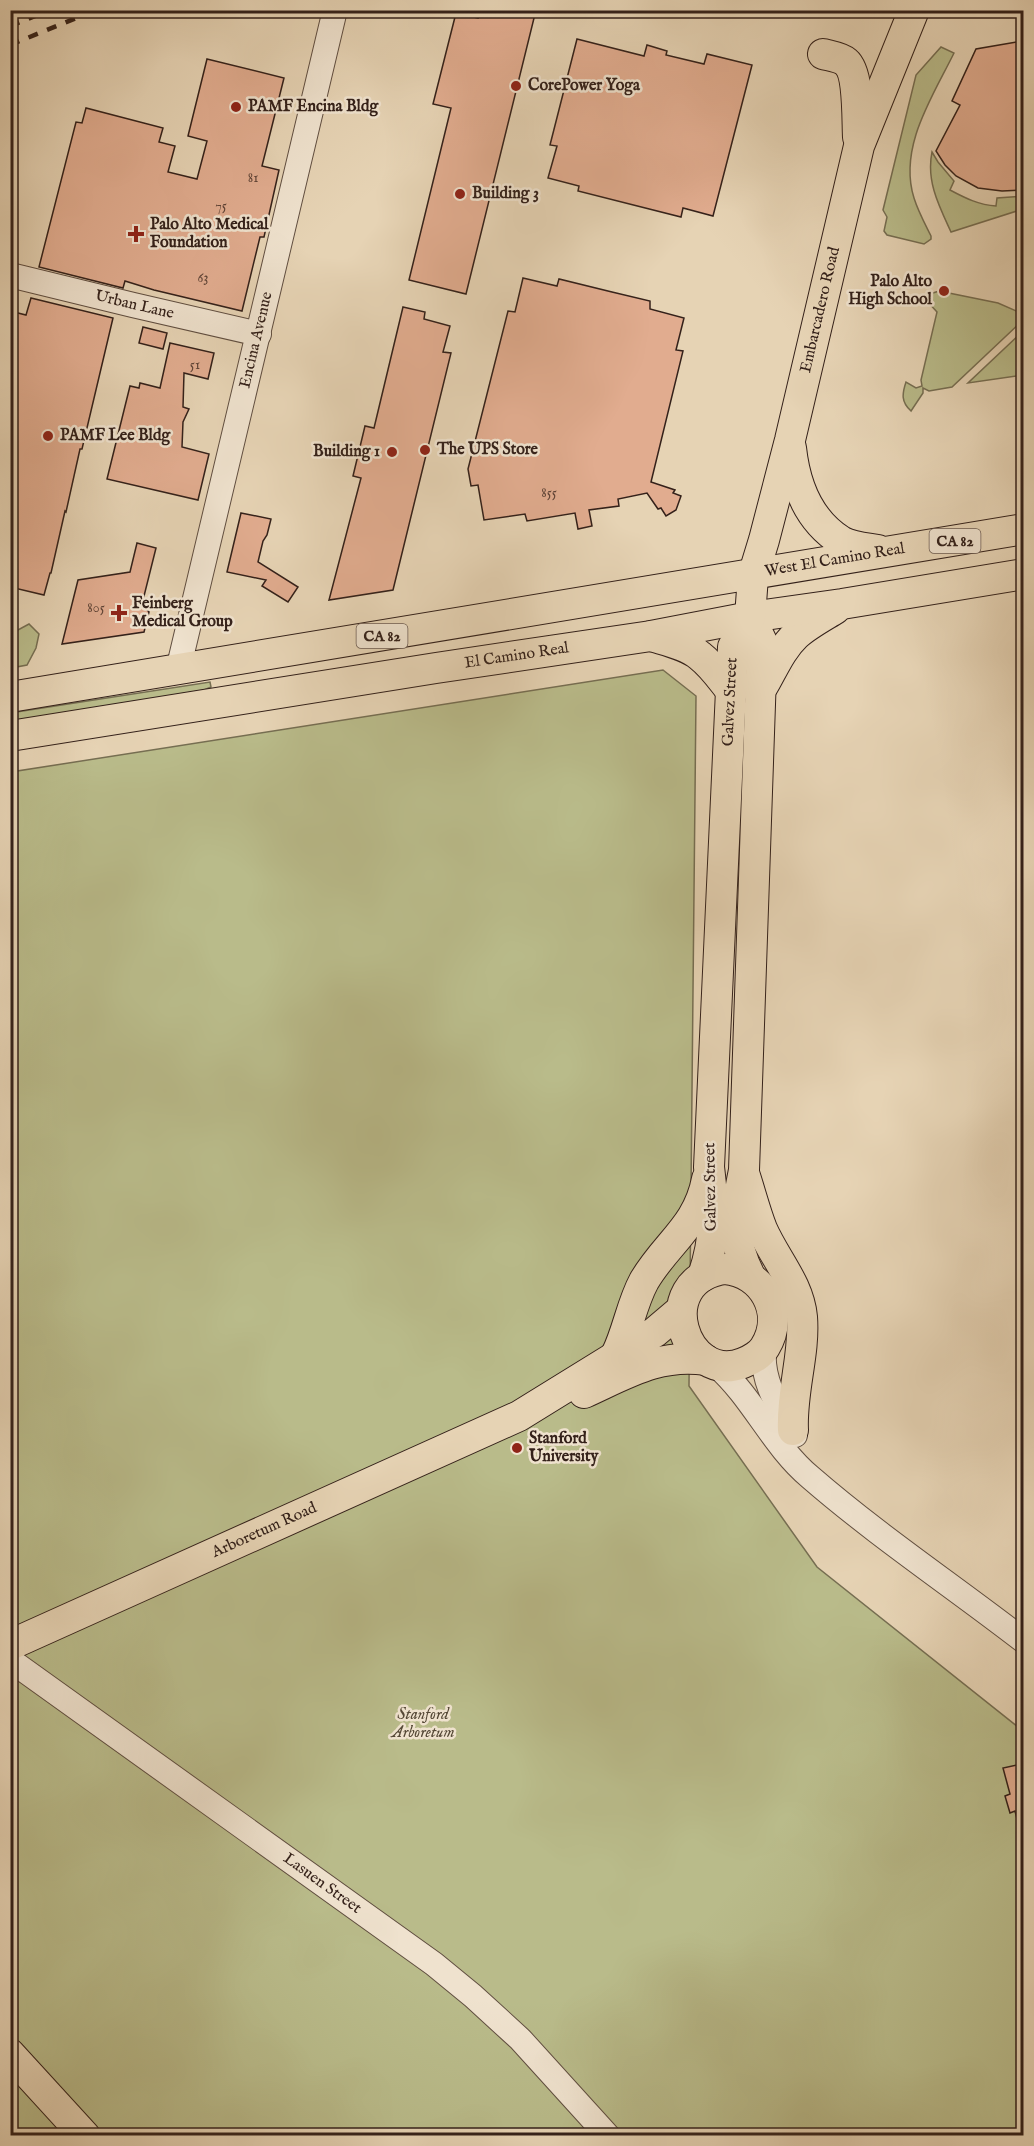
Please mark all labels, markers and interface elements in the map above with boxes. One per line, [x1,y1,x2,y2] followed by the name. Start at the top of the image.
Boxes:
[528,76,641,96] place label: CorePower Yoga
[509,79,523,93] marker: CorePower Yoga
[248,97,379,117] place label: PAMF Encina Bldg
[229,100,243,114] marker: PAMF Encina Bldg
[248,169,258,187] house number: 81
[472,184,539,204] place label: Building 3
[453,187,467,201] marker: Building 3
[215,197,227,215] house number: 75
[150,215,269,253] place label: Palo Alto Medical Foundation
[127,225,145,243] marker: Palo Alto Medical Foundation
[796,245,845,375] street label: Embarcadero Road
[197,269,209,287] house number: 63
[848,272,933,310] place label: Palo Alto High School
[937,284,951,298] marker: Palo Alto High School
[93,286,176,324] street label: Urban Lane
[235,290,278,391] street label: Encina Avenue
[190,356,200,374] house number: 51
[60,426,171,446] place label: PAMF Lee Bldg
[41,429,55,443] marker: PAMF Lee Bldg
[436,440,539,460] place label: The UPS Store
[313,442,380,462] place label: Building 1
[418,443,432,457] marker: The UPS Store
[385,445,399,459] marker: Building 1
[541,484,557,502] house number: 855
[930,529,980,553] road number: CA 82
[763,539,907,582] street label: West El Camino Real
[132,594,233,632] place label: Feinberg Medical Group
[87,599,105,617] house number: 805
[110,604,128,622] marker: Feinberg Medical Group
[356,624,407,648] road number: CA 82
[463,638,571,674] street label: El Camino Real
[718,656,743,747] street label: Galvez Street
[700,1142,722,1232] street label: Galvez Street
[528,1429,599,1467] place label: Stanford University
[510,1441,524,1455] marker: Stanford University
[208,1498,320,1563] street label: Arboretum Road
[390,1705,454,1743] park label: Stanford Arboretum
[279,1849,365,1919] street label: Lasuen Street

